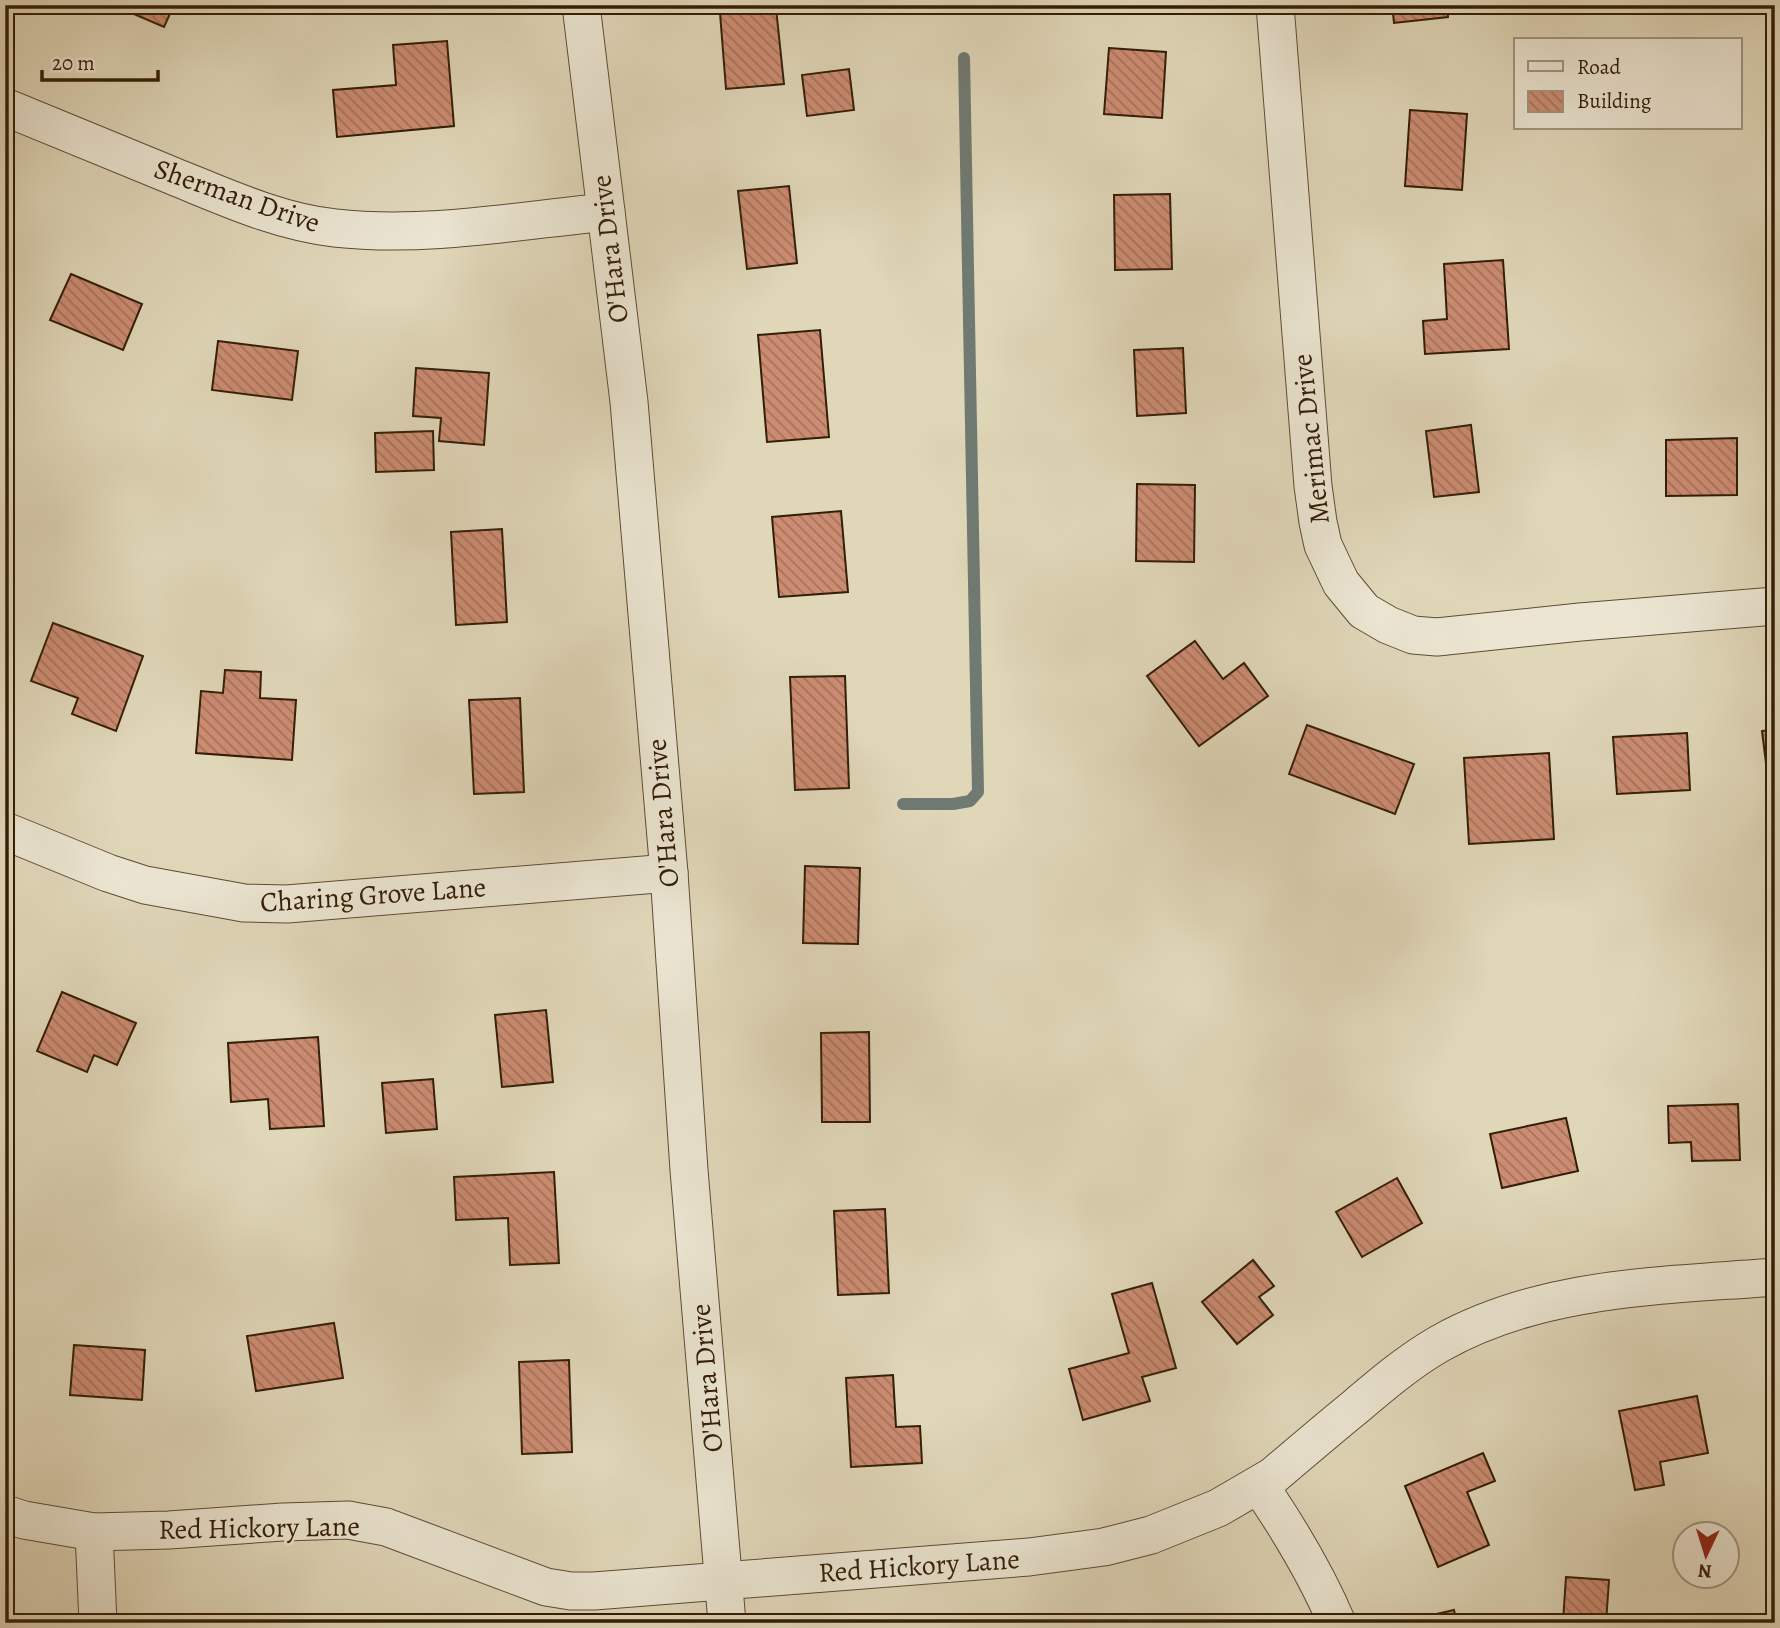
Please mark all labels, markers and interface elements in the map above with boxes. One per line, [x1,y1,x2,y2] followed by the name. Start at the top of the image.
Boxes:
[42,38,158,82] scale bar
[1514,38,1742,130] legend
[52,49,95,77] text: 20 m
[1577,53,1621,81] text: Road
[1577,87,1652,115] text: Building
[149,150,325,242] street label: Sherman Drive
[582,173,638,325] street label: O'Hara Drive
[1283,352,1339,526] street label: Merimac Drive
[638,737,688,889] street label: O'Hara Drive
[259,868,487,922] street label: Charing Grove Lane
[682,1302,732,1454] street label: O'Hara Drive
[158,1507,360,1549] street label: Red Hickory Lane
[1672,1520,1742,1590] north arrow
[817,1540,1021,1592] street label: Red Hickory Lane
[1697,1557,1713,1584] text: N

